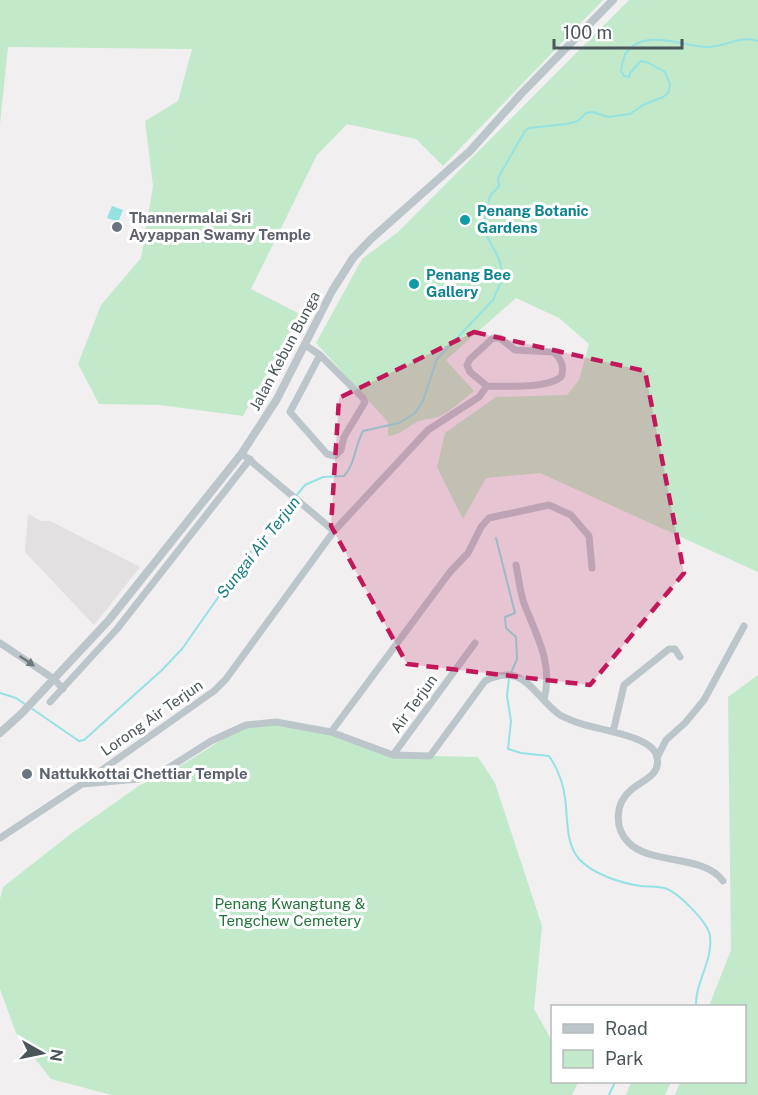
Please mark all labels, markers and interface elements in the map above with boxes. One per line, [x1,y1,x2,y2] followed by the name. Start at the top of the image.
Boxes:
[554,12,682,50] scale bar
[563,22,612,43] text: 100 m
[477,202,589,236] place label: Penang Botanic Gardens
[129,209,311,243] place label: Thannermalai Sri Ayyappan Swamy Temple
[458,213,472,227] marker: Penang Botanic Gardens
[110,220,124,234] marker: Thannermalai Sri Ayyappan Swamy Temple
[426,266,511,300] place label: Penang Bee Gallery
[407,277,421,291] marker: Penang Bee Gallery
[246,288,323,413] street label: Jalan Kebun Bunga
[213,493,304,602] water label: Sungai Air Terjun
[19,655,35,666] one-way arrow
[387,671,440,736] street label: Air Terjun
[98,676,206,759] street label: Lorong Air Terjun
[39,765,248,782] place label: Nattukkottai Chettiar Temple
[20,767,34,781] marker: Nattukkottai Chettiar Temple
[215,895,365,929] park label: Penang Kwangtung & Tengchew Cemetery
[551,1005,746,1083] legend
[605,1018,648,1039] text: Road
[12,1023,72,1083] north arrow
[46,1048,67,1063] text: N
[605,1048,643,1069] text: Park

